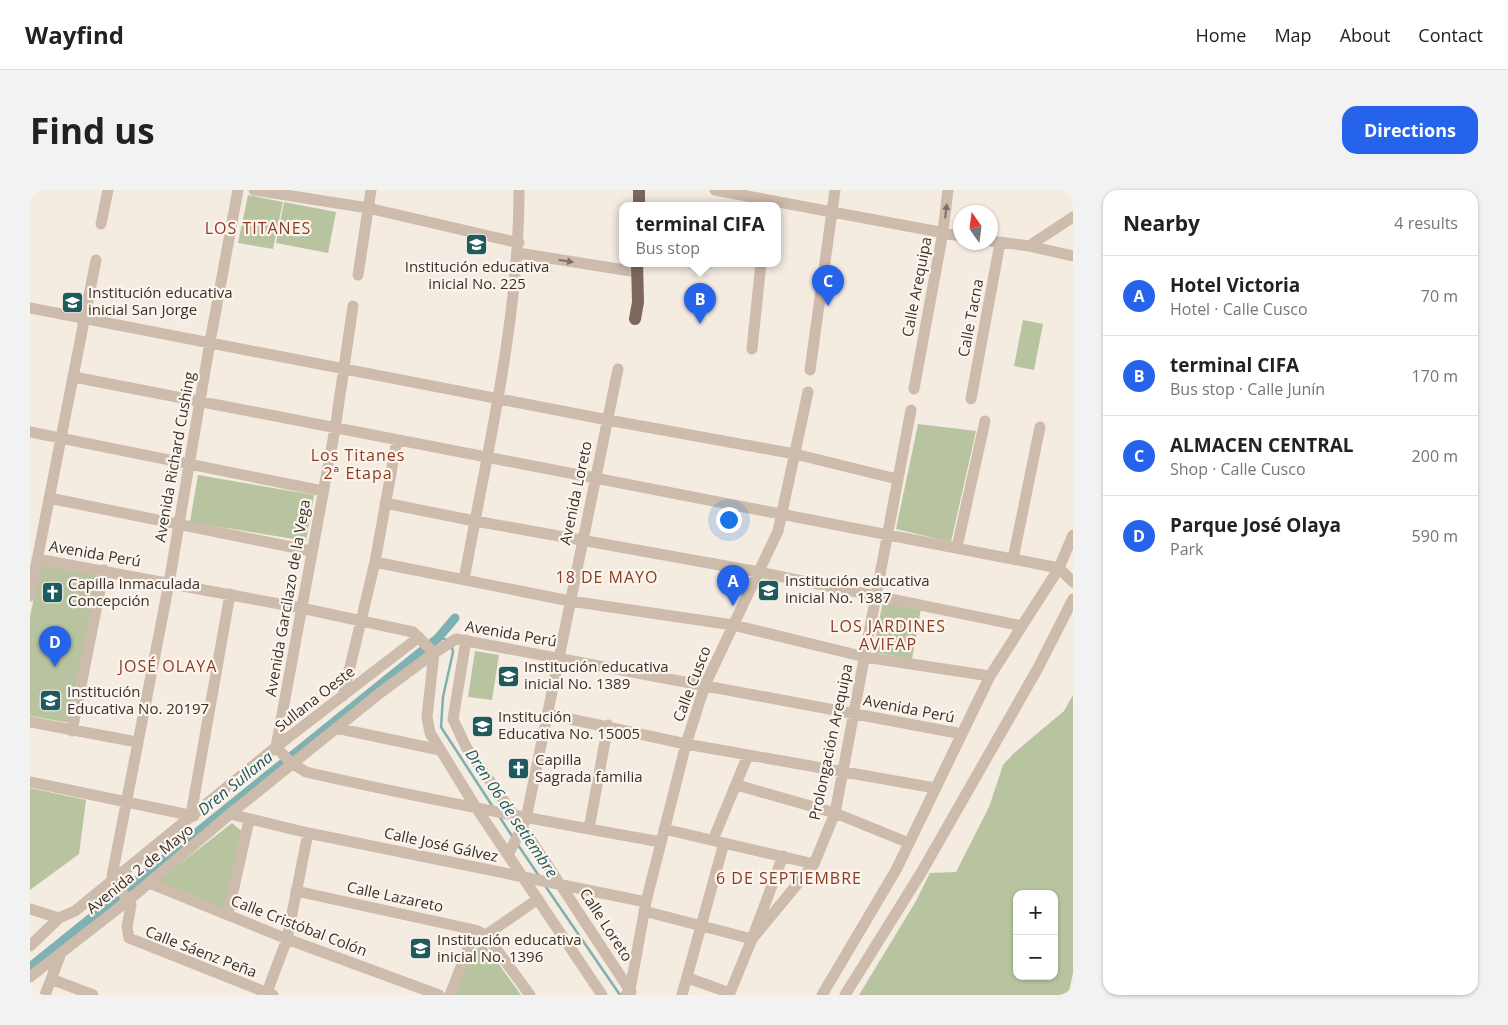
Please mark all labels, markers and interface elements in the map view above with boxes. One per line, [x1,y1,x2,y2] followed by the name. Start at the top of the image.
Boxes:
[25,18,124,51] text: Wayfind
[1196,23,1246,47] text: Home
[1274,23,1312,47] text: Map
[1340,23,1390,47] text: About
[1418,23,1483,47] text: Contact
[1342,106,1478,154] button: Directions
[30,107,155,154] text: Find us
[619,202,781,267] popup
[942,203,950,219] one-way arrow
[953,205,998,250] north arrow
[1123,209,1200,237] text: Nearby
[635,211,765,237] text: terminal CIFA
[1394,212,1458,234] text: 4 results
[205,217,311,239] district label: LOS TITANES
[465,232,489,256] school or university icon: Institución educativa inicial No. 225
[897,235,936,338] street label: Calle Arequipa
[635,237,700,259] text: Bus stop
[405,256,549,293] place label: Institución educativa inicial No. 225
[559,257,575,265] one-way arrow
[812,265,844,306] pin: C
[1170,272,1300,298] text: Hotel Victoria
[953,277,987,358] street label: Calle Tacna
[88,282,233,319] place label: Institución educativa inicial San Jorge
[684,283,716,324] pin: B
[1133,285,1145,307] text: A
[1421,285,1458,307] text: 70 m
[60,290,84,314] school or university icon: Institución educativa inicial San Jorge
[1170,298,1308,320] text: Hotel · Calle Cusco
[1170,352,1299,378] text: terminal CIFA
[1134,365,1144,387] text: B
[1412,365,1458,387] text: 170 m
[149,370,199,544] street label: Avenida Richard Cushing
[1170,378,1325,400] text: Bus stop · Calle Junín
[1170,432,1354,458] text: ALMACEN CENTRAL
[554,439,596,547] street label: Avenida Loreto
[311,444,405,484] district label: Los Titanes 2ª Etapa
[1134,445,1144,467] text: C
[1412,445,1458,467] text: 200 m
[1170,458,1306,480] text: Shop · Calle Cusco
[260,498,314,698] street label: Avenida Garcilazo de la Vega
[716,507,742,533] your location
[1170,512,1341,538] text: Parque José Olaya
[1133,525,1145,547] text: D
[1412,525,1458,547] text: 590 m
[48,535,142,571] street label: Avenida Perú
[1170,538,1203,560] text: Park
[717,565,749,606] pin: A
[555,566,659,588] district label: 18 DE MAYO
[785,570,930,607] place label: Institución educativa inicial No. 1387
[68,573,200,610] place label: Capilla Inmaculada Concepción
[757,578,781,602] school or university icon: Institución educativa inicial No. 1387
[40,581,64,605] church icon: Capilla Inmaculada Concepción
[464,615,558,651] street label: Avenida Perú
[830,615,946,655] district label: LOS JARDINES AVIFAP
[39,626,71,667] pin: D
[667,643,715,724] street label: Calle Cusco
[117,655,217,677] district label: JOSÉ OLAYA
[524,656,669,693] place label: Institución educativa inicial No. 1389
[270,661,358,736] street label: Sullana Oeste
[804,662,856,822] street label: Prolongación Arequipa
[496,664,520,688] school or university icon: Institución educativa inicial No. 1389
[67,681,209,718] place label: Institución Educativa No. 20197
[39,689,63,713] school or university icon: Institución Educativa No. 20197
[862,689,957,727] street label: Avenida Perú
[498,706,640,743] place label: Institución Educativa No. 15005
[470,714,494,738] school or university icon: Institución Educativa No. 15005
[461,744,563,882] water label: Dren 06 de setiembre
[193,746,277,820] water label: Dren Sullana
[535,749,643,786] place label: Capilla Sagrada familia
[507,757,531,781] church icon: Capilla Sagrada familia
[82,819,197,918] street label: Avenida 2 de Mayo
[382,822,500,866] street label: Calle José Gálvez
[716,867,862,889] district label: 6 DE SEPTIEMBRE
[345,876,445,916] street label: Calle Lazareto
[576,884,638,965] street label: Calle Loreto
[228,890,370,960] street label: Calle Cristóbal Colón
[1013,890,1058,980] map controls
[1013,890,1058,935] button: +
[143,921,260,982] street label: Calle Sáenz Peña
[437,929,582,966] place label: Institución educativa inicial No. 1396
[1013,935,1058,980] button: −
[409,937,433,961] school or university icon: Institución educativa inicial No. 1396

